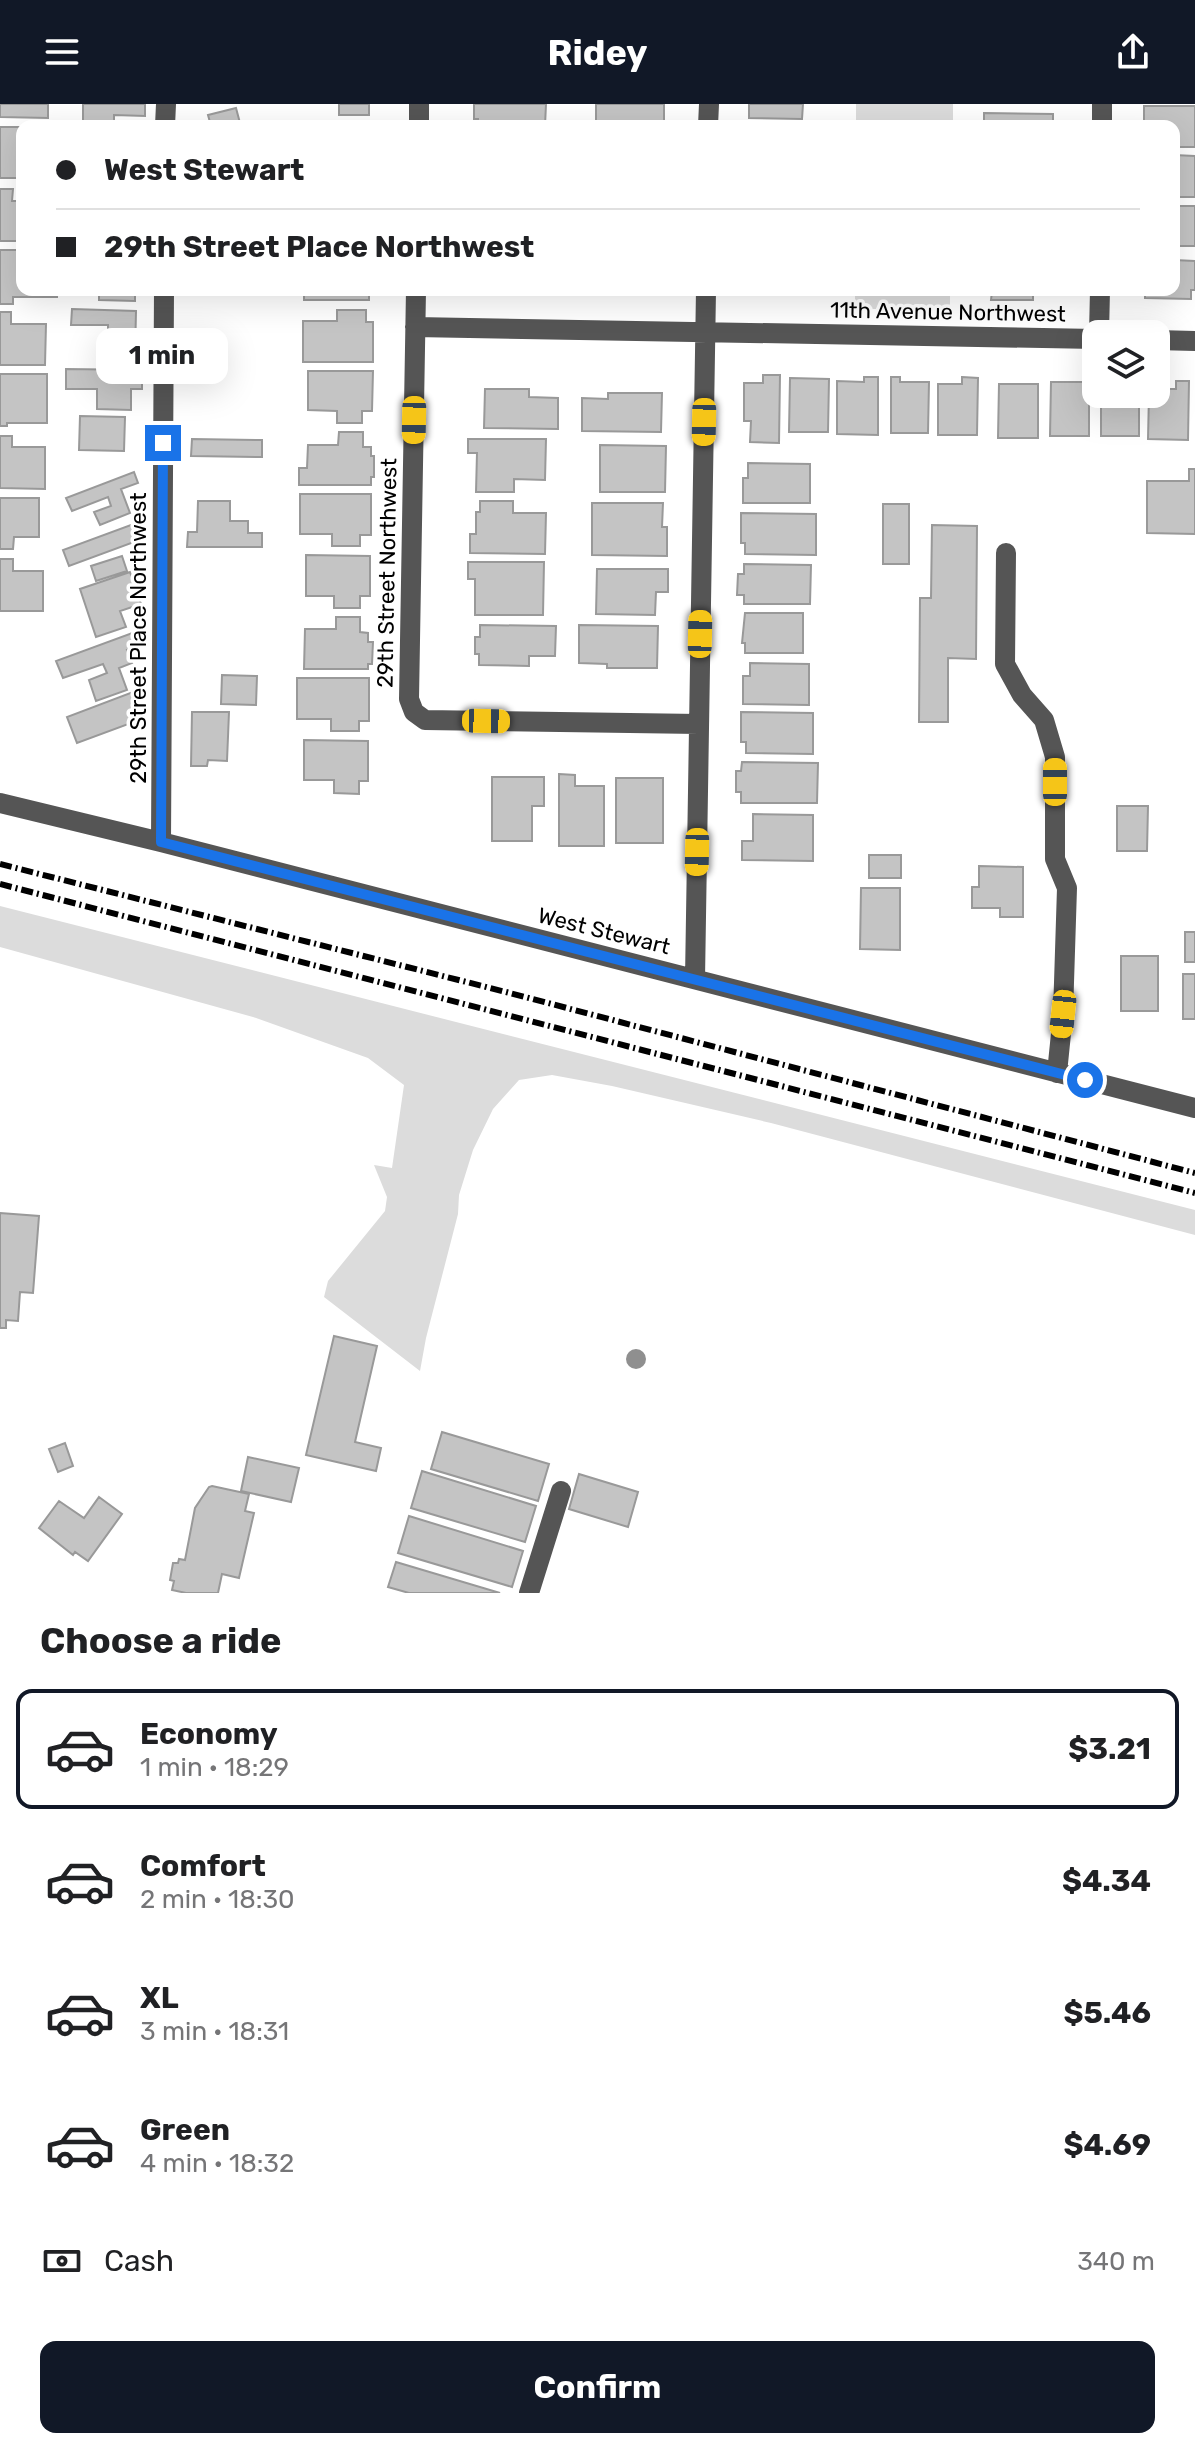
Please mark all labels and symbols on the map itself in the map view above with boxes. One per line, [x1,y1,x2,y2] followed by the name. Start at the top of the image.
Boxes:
[830,296,1066,328] street label: 11th Avenue Northwest
[97,327,229,383] callout: 1 min
[402,396,426,444] car
[692,398,716,446] car
[145,425,181,461] route end
[371,457,403,688] street label: 29th Street Northwest
[125,492,152,784] street label: 29th Street Place Northwest
[688,610,712,658] car
[462,709,510,733] car
[1043,758,1067,806] car
[685,828,709,876] car
[535,902,673,961] street label: West Stewart
[1049,989,1077,1039] car
[1067,1062,1103,1098] route start

